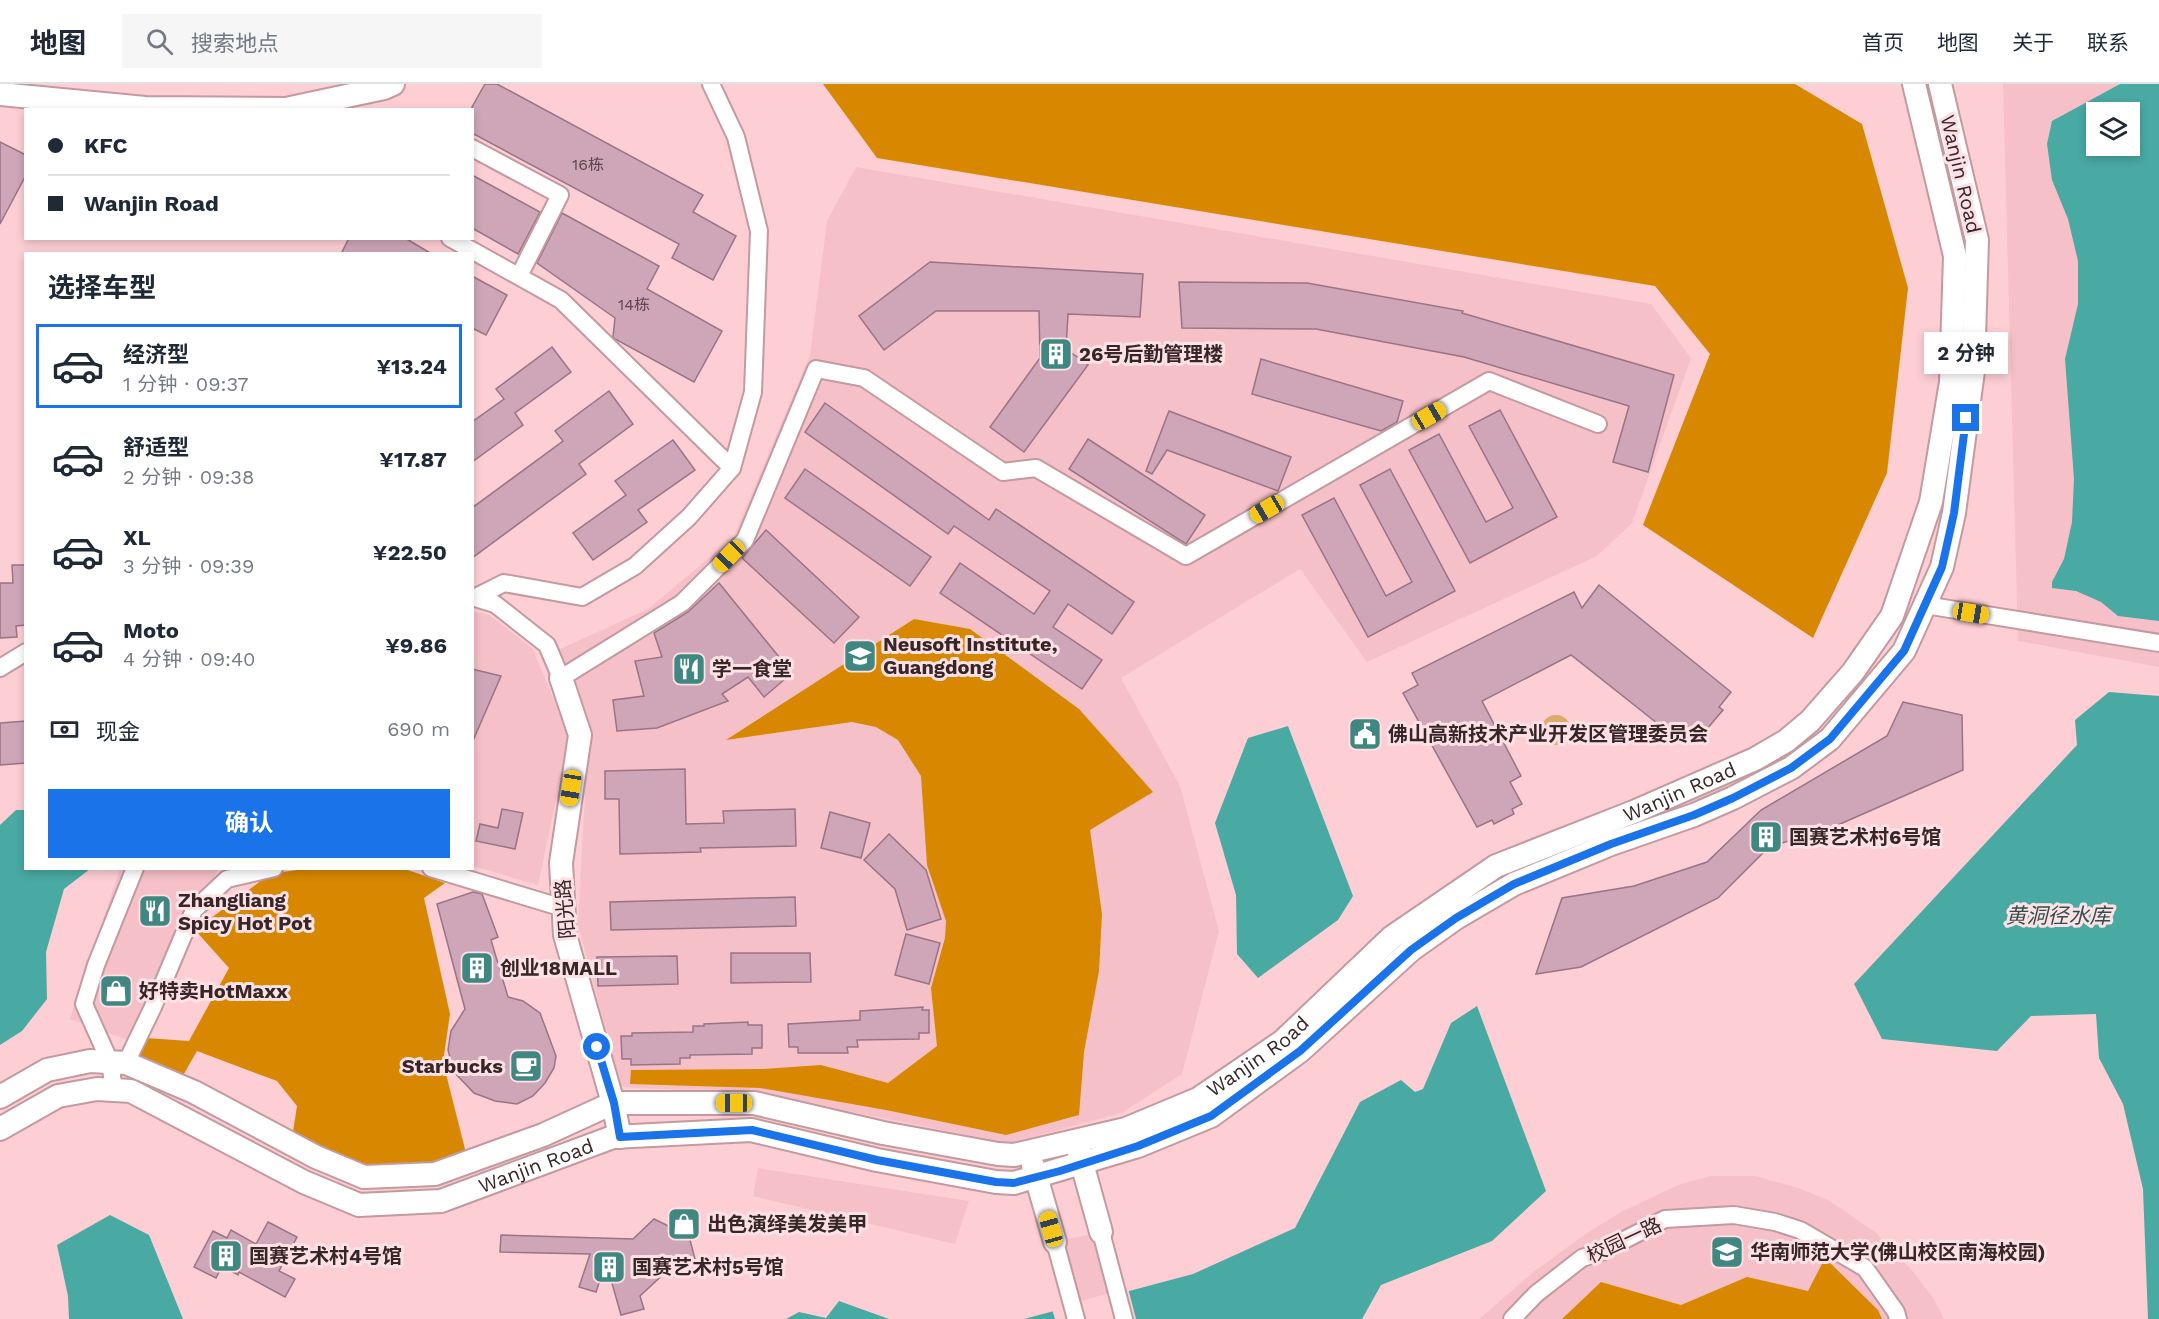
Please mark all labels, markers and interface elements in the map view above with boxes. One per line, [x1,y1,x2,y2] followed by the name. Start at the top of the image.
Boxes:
[122,14,542,68] search box
[143,25,176,58] icon: search
[30,27,86,60] text: 地图
[1862,30,1904,55] text: 首页
[1937,30,1979,55] text: 地图
[2012,30,2054,55] text: 关于
[2087,30,2129,55] text: 联系
[191,31,279,56] text: 搜索地点
[2086,102,2140,156] map controls
[2086,102,2140,156] button: layers
[1936,112,1986,236] street label: Wanjin Road
[84,133,128,158] text: KFC
[572,155,604,174] house number: 16栋
[84,191,219,216] text: Wanjin Road
[48,272,156,304] text: 选择车型
[618,295,650,314] house number: 14栋
[1924,331,2008,373] callout: 2 分钟
[1038,336,1074,372] building icon: 26号后勤管理楼
[51,339,105,393] icon: car
[1937,341,1995,365] text: 2 分钟
[123,342,189,367] text: 经济型
[1079,342,1223,366] place label: 26号后勤管理楼
[376,354,447,379] text: ¥13.24
[123,372,249,396] text: 1 分钟 · 09:37
[1409,399,1449,433] car
[1952,404,1979,431] route end
[51,432,105,486] icon: car
[123,435,189,460] text: 舒适型
[379,447,447,472] text: ¥17.87
[123,465,254,489] text: 2 分钟 · 09:38
[1247,492,1287,526] car
[51,525,105,579] icon: car
[123,525,151,550] text: XL
[710,537,748,575] car
[373,540,447,565] text: ¥22.50
[123,554,254,578] text: 3 分钟 · 09:39
[1952,601,1990,625] car
[51,618,105,672] icon: car
[123,618,179,643] text: Moto
[883,632,1057,679] place label: Neusoft Institute, Guangdong
[385,633,447,658] text: ¥9.86
[842,638,878,674] school or university icon: Neusoft Institute, Guangdong
[123,647,256,671] text: 4 分钟 · 09:40
[671,651,707,687] restaurant icon: 学一食堂
[712,657,792,681] place label: 学一食堂
[48,713,81,746] icon: cash
[1347,716,1383,752] public building icon: 佛山高新技术产业开发区管理委员会
[387,717,450,741] text: 690 m
[96,719,140,744] text: 现金
[1388,722,1708,746] place label: 佛山高新技术产业开发区管理委员会
[1620,757,1740,827] street label: Wanjin Road
[559,769,583,807] car
[48,789,450,858] button: 确认
[1748,819,1784,855] building icon: 国赛艺术村6号馆
[1789,825,1941,849] place label: 国赛艺术村6号馆
[550,878,580,940] street label: 阳光路
[178,888,312,935] place label: Zhangliang Spicy Hot Pot
[137,893,173,929] restaurant icon: Zhangliang Spicy Hot Pot
[2006,903,2113,928] water label: 黄洞径水库
[459,950,495,986] building icon: 创业18MALL
[500,956,617,980] place label: 创业18MALL
[98,973,134,1009] shop icon: 好特卖HotMaxx
[139,979,288,1003] place label: 好特卖HotMaxx
[1202,1011,1314,1102] street label: Wanjin Road
[583,1033,610,1060] route start
[508,1048,544,1084] cafe icon: Starbucks
[402,1054,503,1078] place label: Starbucks
[716,1094,752,1112] car
[475,1133,597,1198] street label: Wanjin Road
[666,1206,702,1242] shop icon: 出色演绎美发美甲
[1037,1209,1065,1249] car
[707,1212,867,1236] place label: 出色演绎美发美甲
[1583,1212,1665,1268] street label: 校园一路
[1709,1234,1745,1270] school or university icon: 华南师范大学(佛山校区南海校园)
[208,1238,244,1274] building icon: 国赛艺术村4号馆
[1750,1240,2046,1264] place label: 华南师范大学(佛山校区南海校园)
[249,1244,402,1268] place label: 国赛艺术村4号馆
[591,1249,627,1285] building icon: 国赛艺术村5号馆
[632,1255,784,1279] place label: 国赛艺术村5号馆

